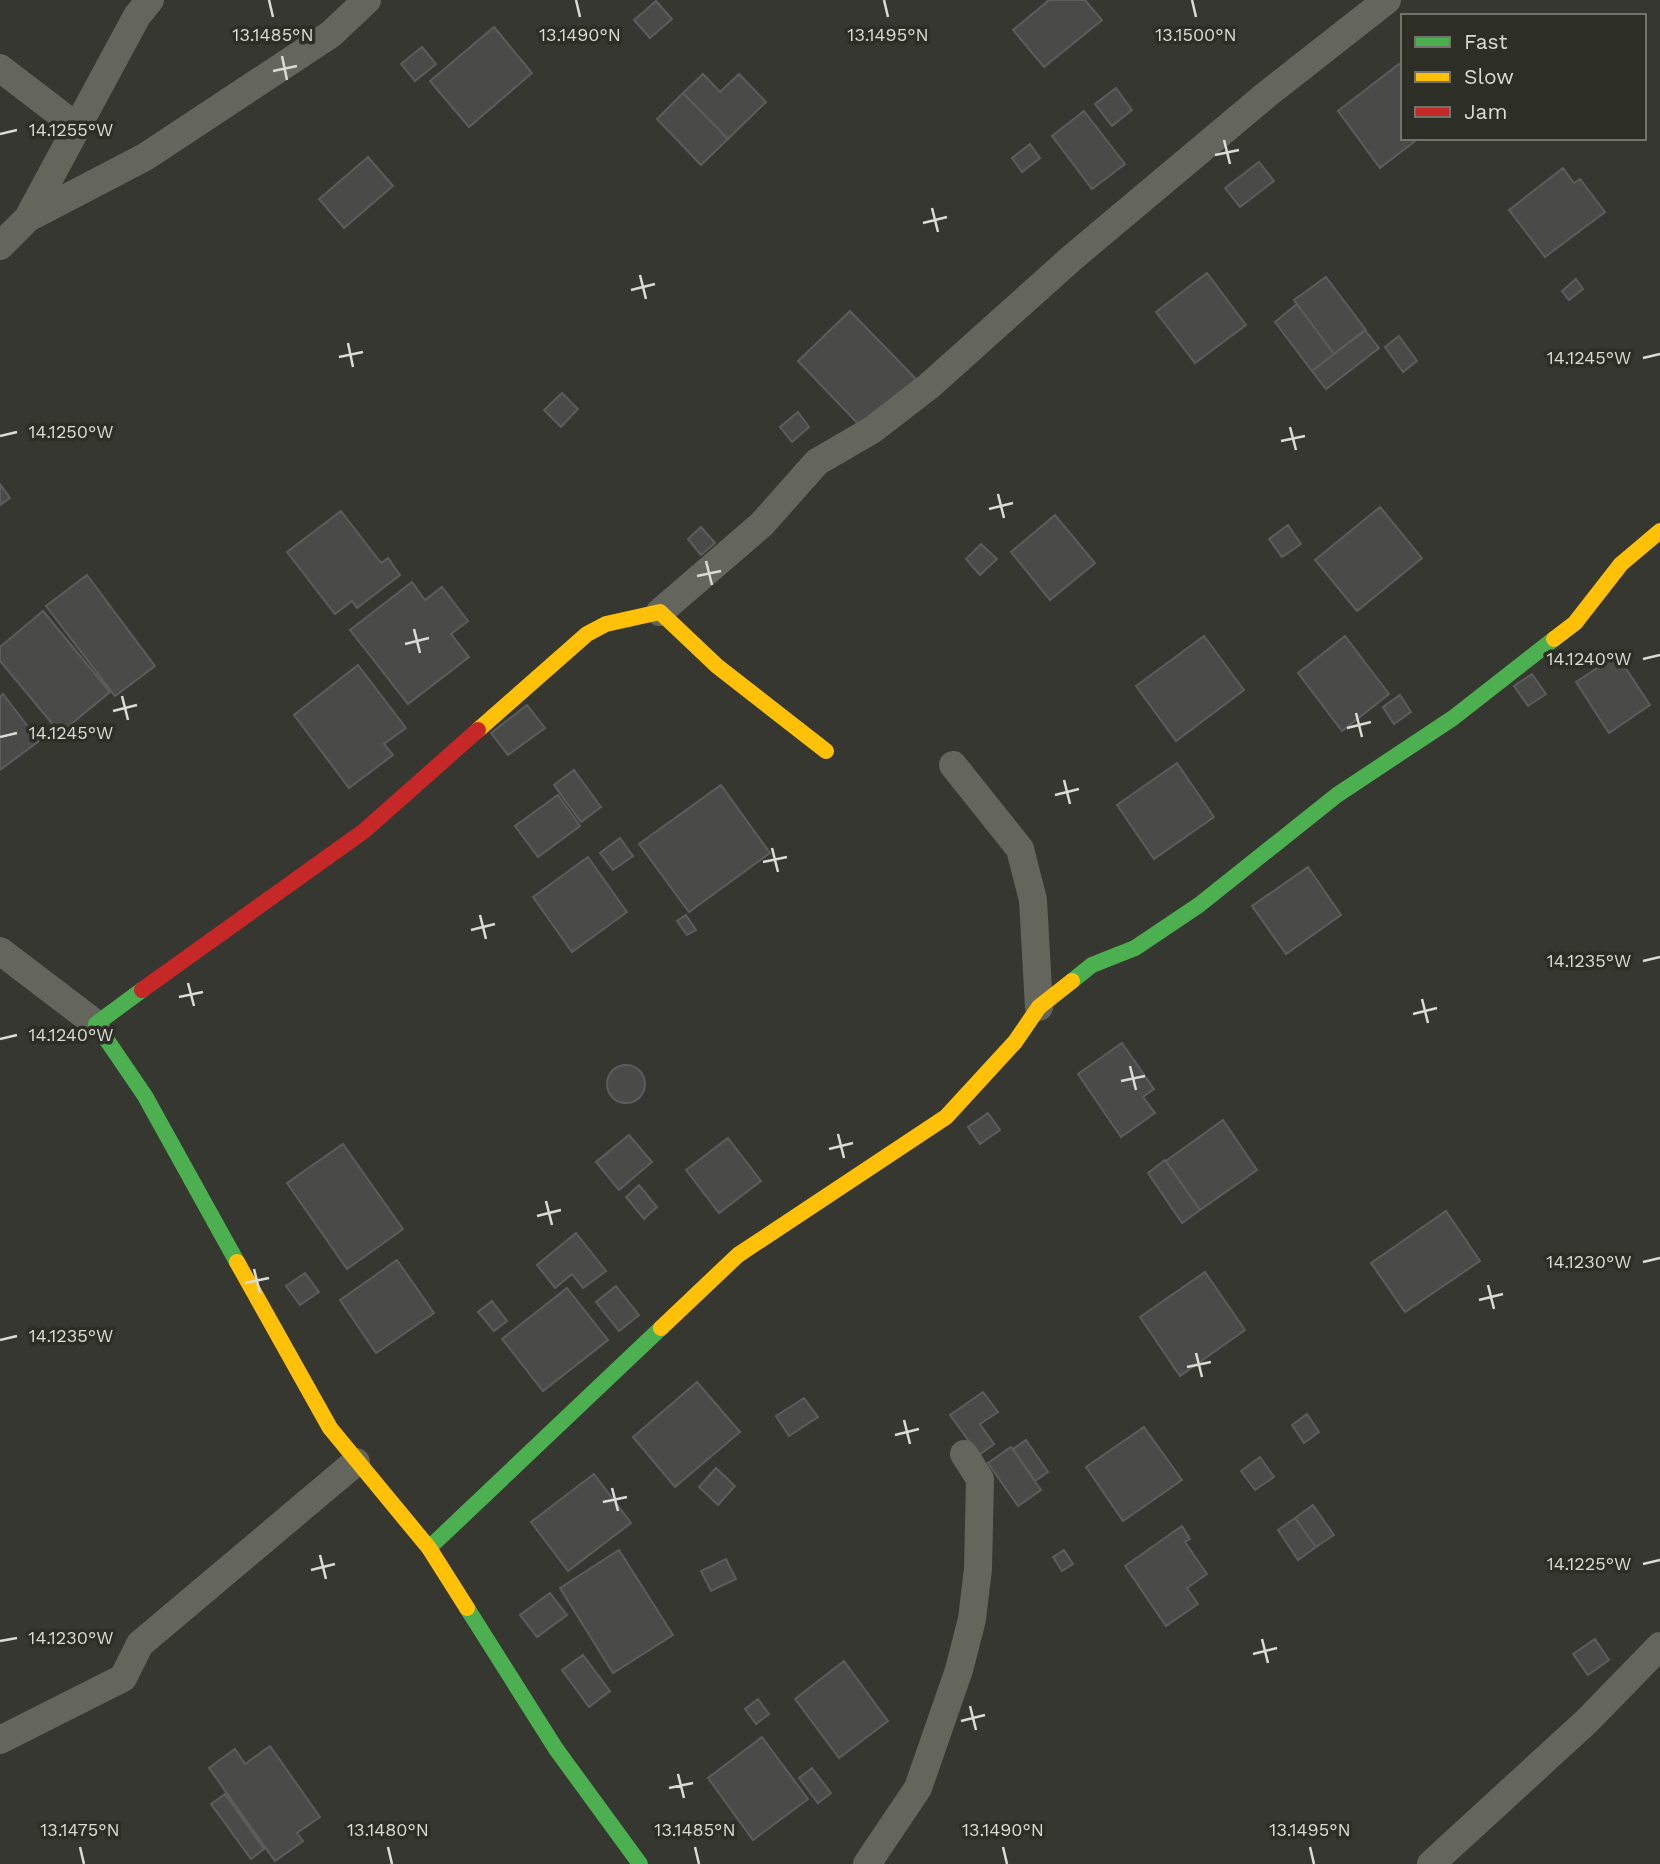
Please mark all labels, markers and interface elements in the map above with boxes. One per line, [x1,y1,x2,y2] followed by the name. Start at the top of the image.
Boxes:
[1401,14,1646,140] legend
[232,24,314,45] text: 13.1485°N
[539,24,621,45] text: 13.1490°N
[847,24,929,45] text: 13.1495°N
[1155,24,1237,45] text: 13.1500°N
[1464,29,1508,54] text: Fast
[1464,64,1514,89] text: Slow
[1464,99,1507,124] text: Jam
[29,119,113,140] text: 14.1255°W
[1547,347,1631,368] text: 14.1245°W
[28,421,114,442] text: 14.1250°W
[1546,648,1632,669] text: 14.1240°W
[29,722,113,743] text: 14.1245°W
[1547,950,1631,971] text: 14.1235°W
[28,1024,114,1045] text: 14.1240°W
[1546,1251,1632,1272] text: 14.1230°W
[29,1325,113,1346] text: 14.1235°W
[1547,1553,1631,1574] text: 14.1225°W
[28,1627,114,1648] text: 14.1230°W
[40,1819,120,1840] text: 13.1475°N
[347,1819,429,1840] text: 13.1480°N
[654,1819,736,1840] text: 13.1485°N
[962,1819,1044,1840] text: 13.1490°N
[1269,1819,1351,1840] text: 13.1495°N

